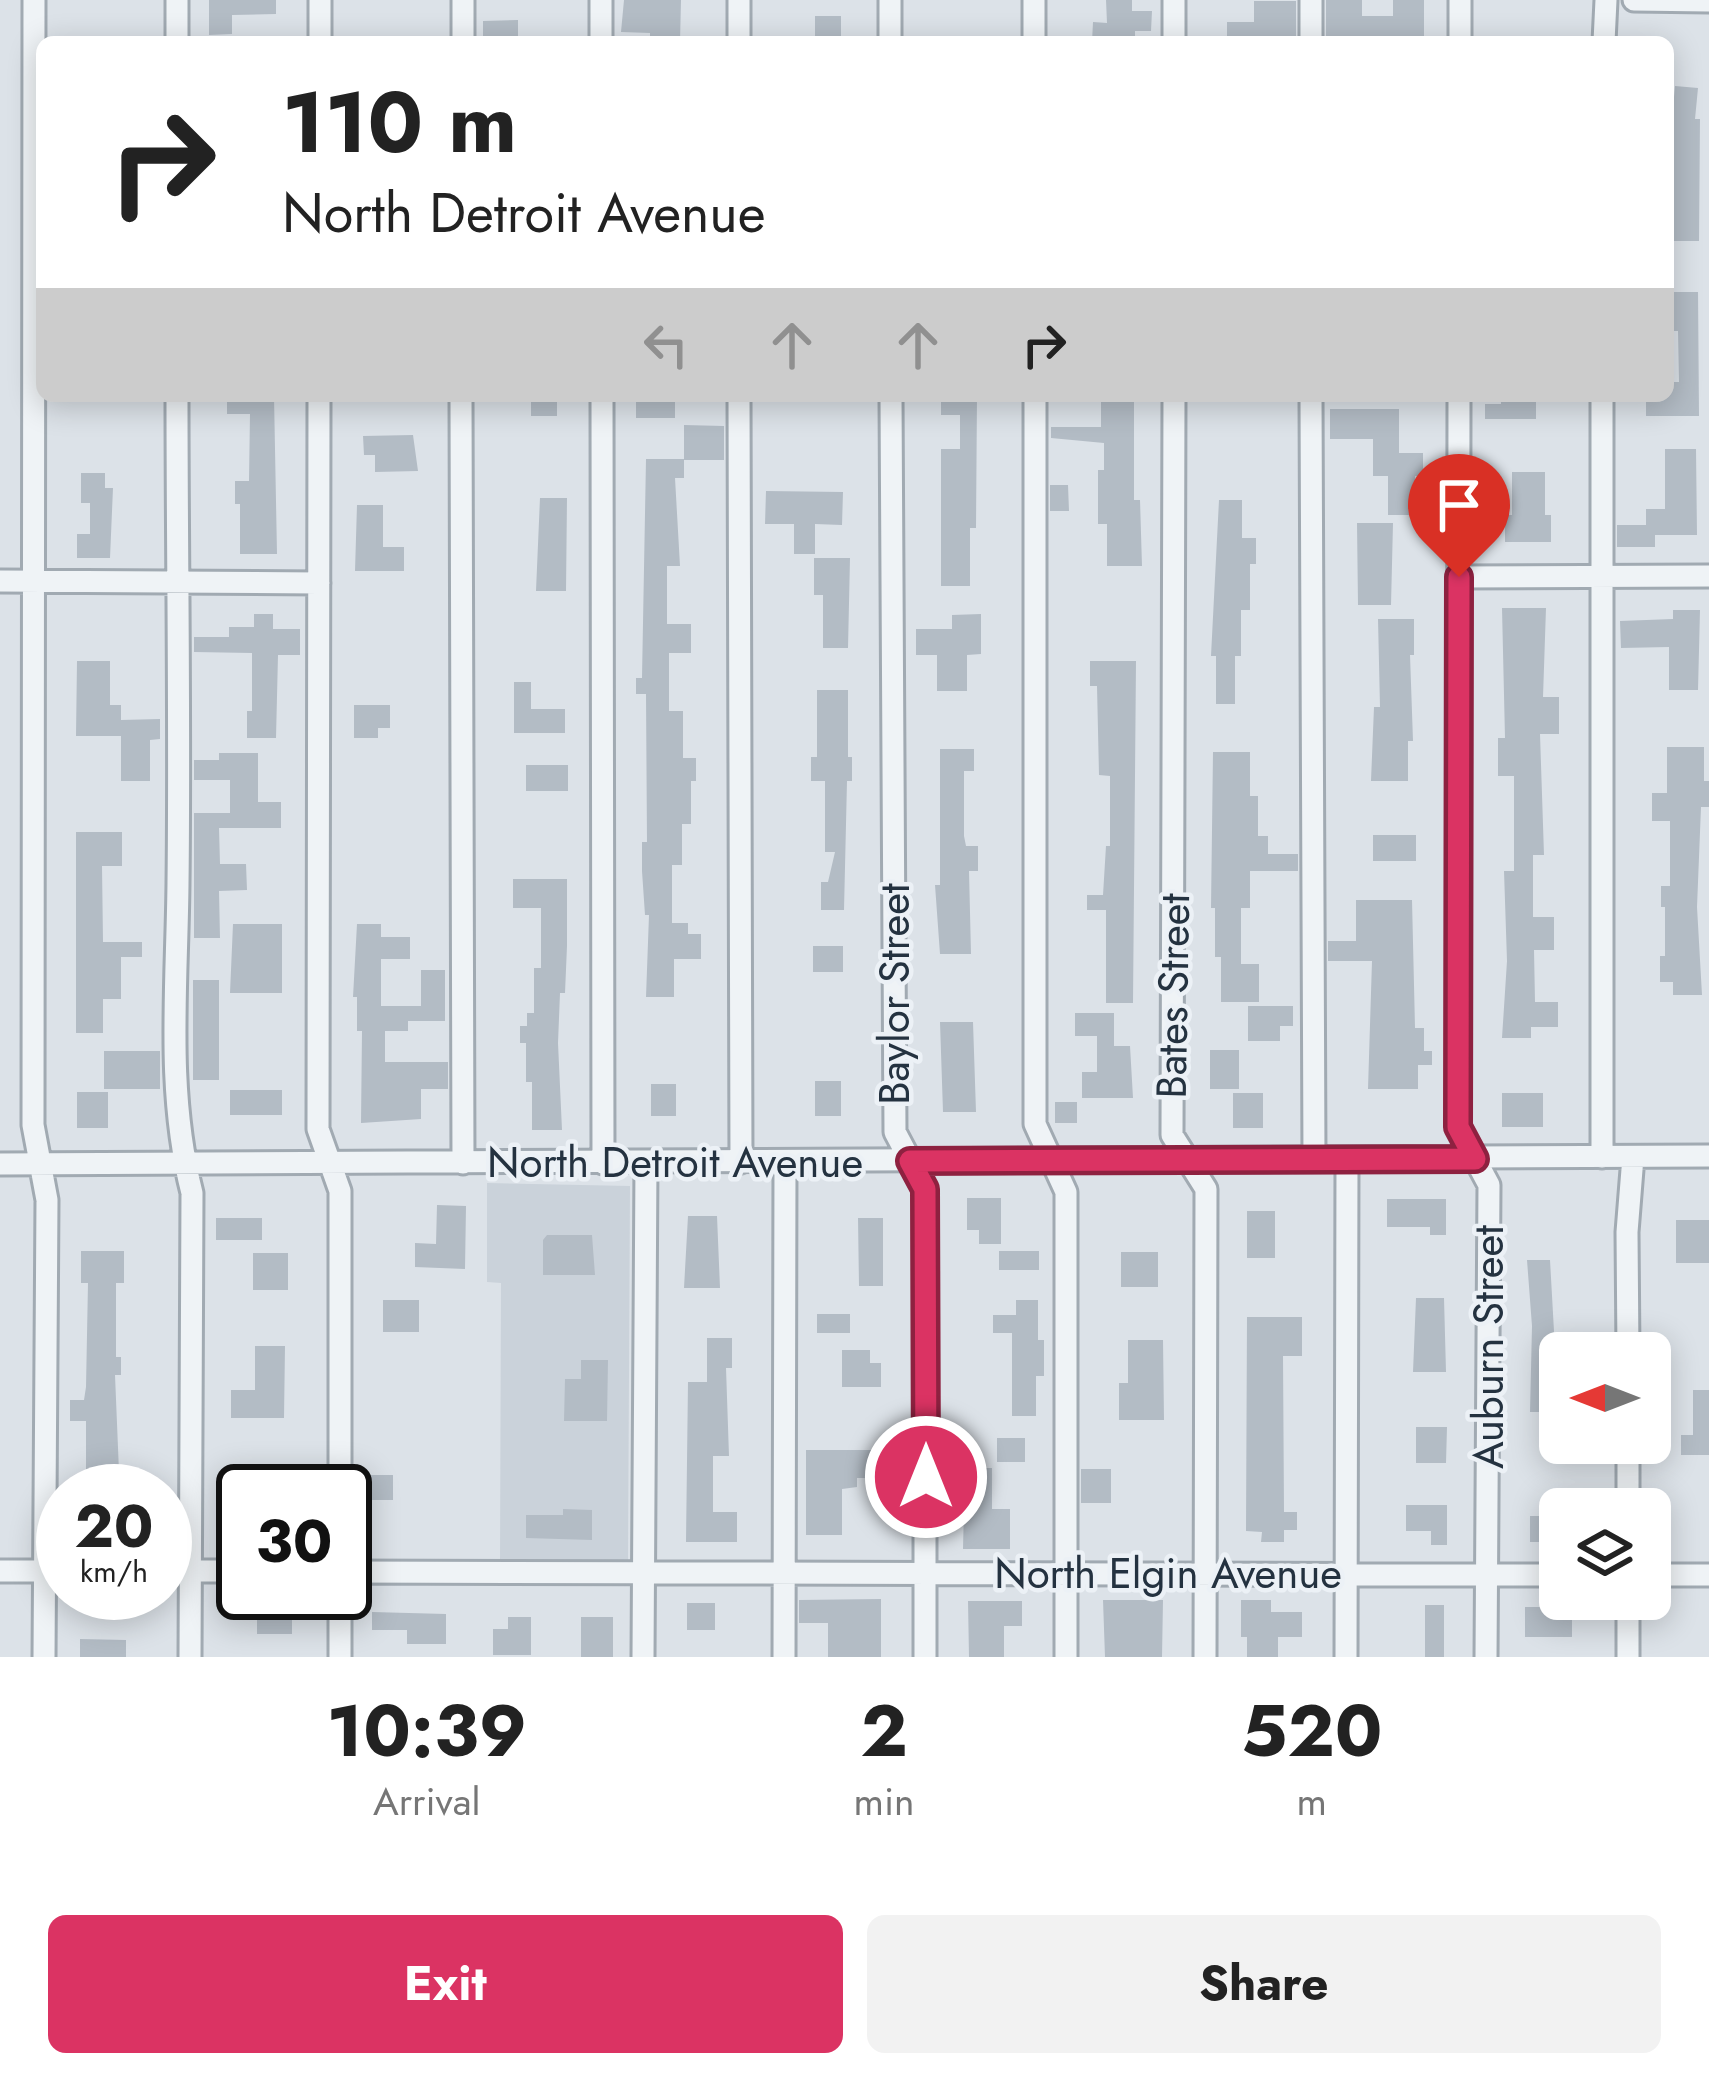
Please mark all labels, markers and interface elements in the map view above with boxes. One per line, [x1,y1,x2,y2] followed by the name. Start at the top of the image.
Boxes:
[282,62,517,184] text: 110 m
[84,84,240,240] icon: right
[282,174,765,252] text: North Detroit Avenue
[633,312,699,378] icon: left
[759,312,825,378] icon: ahead
[885,312,951,378] icon: ahead
[1011,312,1077,378] icon: right
[1408,454,1510,577] pin
[1426,472,1492,538] icon: arrive
[864,883,925,1105] street label: Baylor Street
[1141,893,1205,1099] street label: Bates Street
[487,1132,863,1193] street label: North Detroit Avenue
[1458,1225,1519,1469] street label: Auburn Street
[1539,1332,1671,1464] north arrow
[1539,1332,1671,1620] map controls
[863,1414,989,1540] position arrow
[216,1464,372,1620] speed limit sign: 30
[74,1483,154,1570] text: 20
[1539,1488,1671,1620] button: layers
[994,1543,1342,1604] street label: North Elgin Avenue
[80,1550,148,1593] text: km/h
[327,1679,527,1783] text: 10:39
[860,1679,908,1783] text: 2
[1241,1679,1382,1783] text: 520
[373,1773,481,1830] text: Arrival
[853,1773,915,1830] text: min
[1297,1773,1327,1830] text: m
[48,1915,843,2053] button: Exit
[867,1915,1661,2053] button: Share

